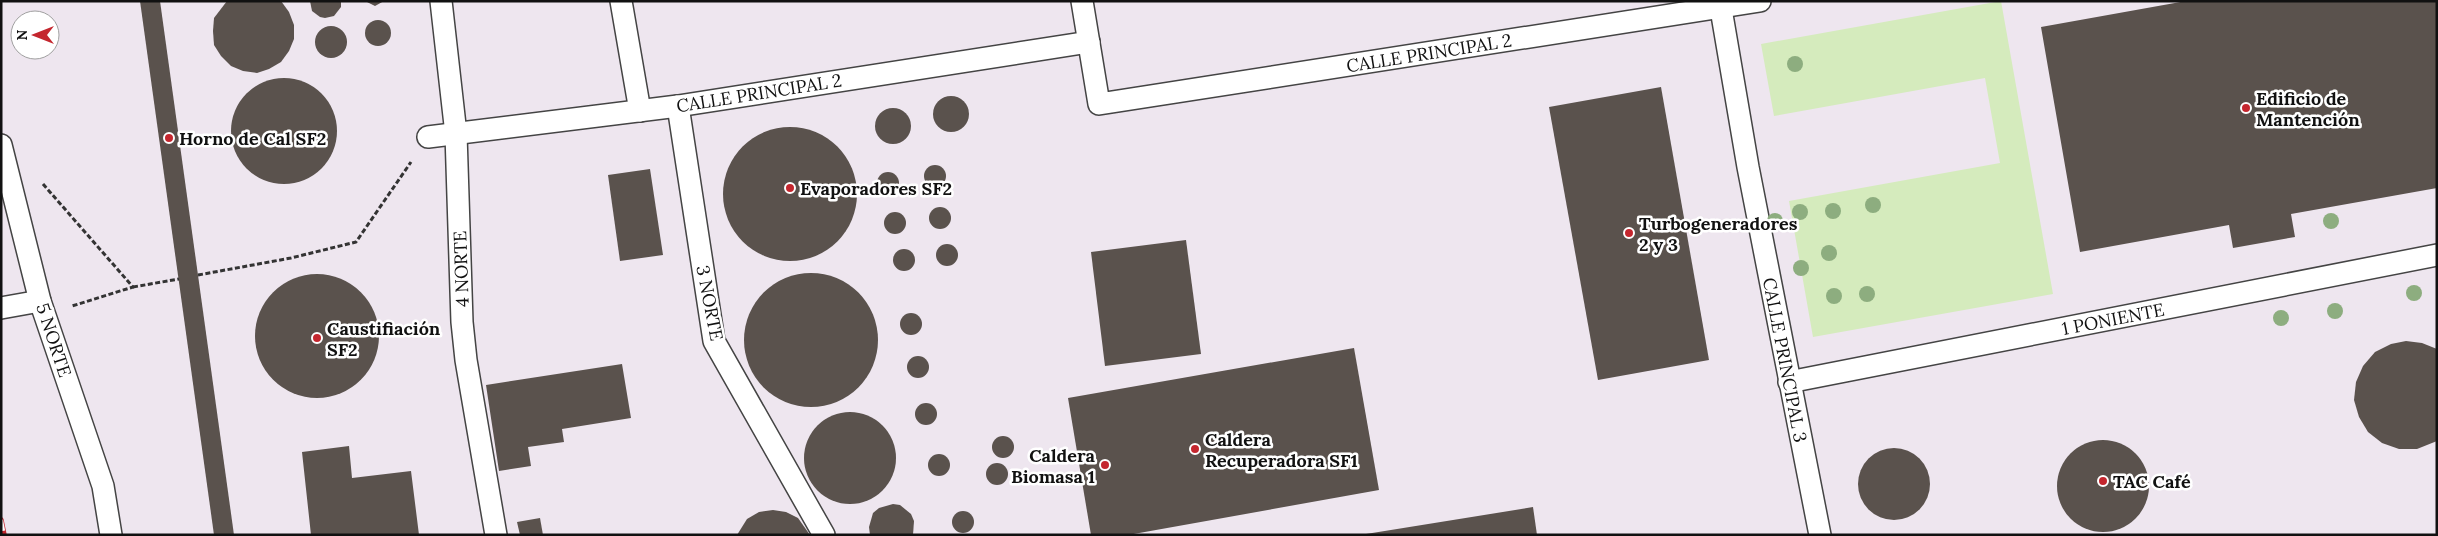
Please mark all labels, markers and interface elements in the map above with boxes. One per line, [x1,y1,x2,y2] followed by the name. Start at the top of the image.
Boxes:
[10,10,60,60] north arrow
[13,29,31,40] text: N
[1345,29,1513,77] street label: CALLE PRINCIPAL 2
[675,69,843,117] street label: CALLE PRINCIPAL 2
[2256,87,2360,131] place label: Edificio de Mantención
[2240,102,2252,114] marker: Edificio de Mantención
[179,127,326,150] place label: Horno de Cal SF2
[163,132,175,144] marker: Horno de Cal SF2
[800,177,952,200] place label: Evaporadores SF2
[784,182,796,194] marker: Evaporadores SF2
[1639,212,1798,256] place label: Turbogeneradores 2 y 3
[1623,227,1635,239] marker: Turbogeneradores 2 y 3
[448,230,474,308] street label: 4 NORTE
[691,263,729,343] street label: 3 NORTE
[1758,276,1812,444] street label: CALLE PRINCIPAL 3
[2060,298,2166,340] street label: 1 PONIENTE
[31,300,77,380] street label: 5 NORTE
[327,317,441,361] place label: Caustifiación SF2
[311,332,323,344] marker: Caustifiación SF2
[1205,428,1358,472] place label: Caldera Recuperadora SF1
[1189,443,1201,455] marker: Caldera Recuperadora SF1
[1011,444,1096,488] place label: Caldera Biomasa 1
[1099,459,1111,471] marker: Caldera Biomasa 1
[2113,470,2191,493] place label: TAC Café
[2097,475,2109,487] marker: TAC Café

